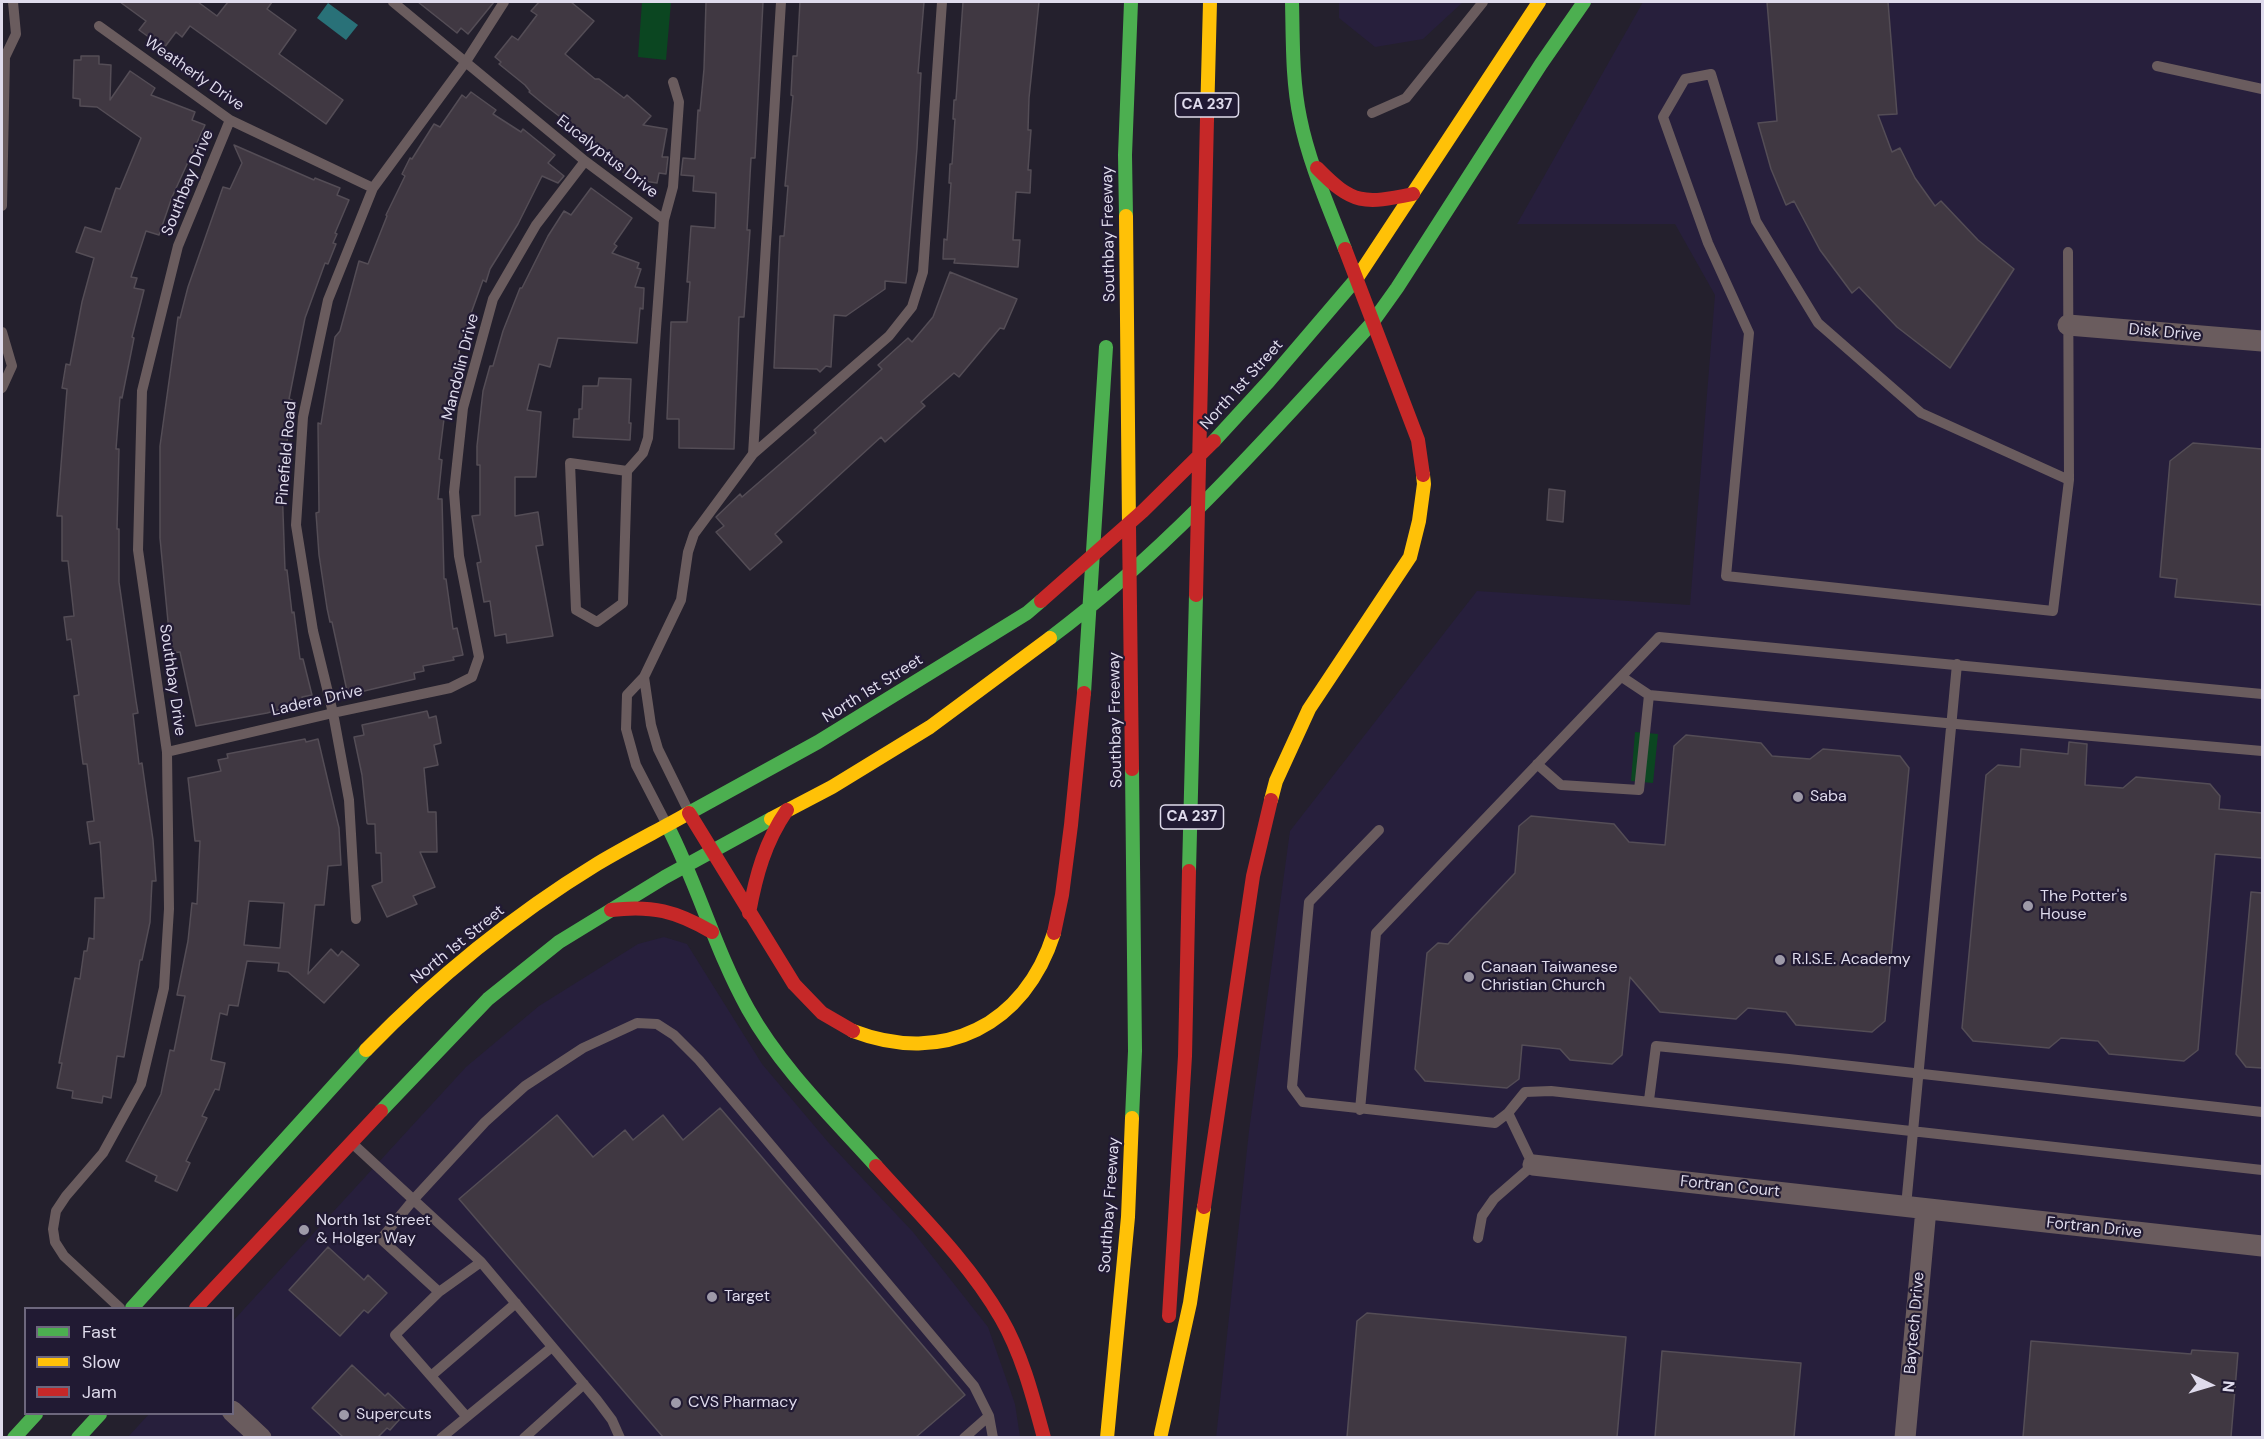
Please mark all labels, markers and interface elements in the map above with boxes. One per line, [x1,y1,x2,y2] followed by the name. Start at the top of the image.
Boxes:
[140,32,248,116] street label: Weatherly Drive
[1176,93,1238,117] road number: CA 237
[552,111,662,203] street label: Eucalyptus Drive
[158,127,218,239] street label: Southbay Drive
[1098,166,1120,302] street label: Southbay Freeway
[438,312,484,422] street label: Mandolin Drive
[2128,320,2202,346] street label: Disk Drive
[1196,336,1288,434] street label: North 1st Street
[273,400,301,506] street label: Pinefield Road
[155,623,189,737] street label: Southbay Drive
[819,650,927,728] street label: North 1st Street
[1105,652,1127,788] street label: Southbay Freeway
[270,681,364,721] street label: Ladera Drive
[1810,787,1847,807] place label: Saba
[1791,790,1805,804] marker: Saba
[1160,805,1224,829] road number: CA 237
[2040,887,2127,925] place label: The Potter's House
[2021,899,2035,913] marker: The Potter's House
[407,901,509,989] street label: North 1st Street
[1792,950,1911,970] place label: R.I.S.E. Academy
[1773,953,1787,967] marker: R.I.S.E. Academy
[1481,958,1618,996] place label: Canaan Taiwanese Christian Church
[1462,970,1476,984] marker: Canaan Taiwanese Christian Church
[1096,1136,1124,1274] street label: Southbay Freeway
[1679,1172,1781,1202] street label: Fortran Court
[316,1211,431,1249] place label: North 1st Street & Holger Way
[2045,1213,2143,1243] street label: Fortran Drive
[297,1223,311,1237] marker: North 1st Street & Holger Way
[1901,1271,1929,1375] street label: Baytech Drive
[724,1287,770,1307] place label: Target
[705,1290,719,1304] marker: Target
[24,1307,234,1415] legend
[82,1320,117,1344] text: Fast
[82,1350,121,1374] text: Slow
[2180,1355,2240,1415] north arrow
[82,1380,117,1404] text: Jam
[2217,1380,2239,1393] text: N
[688,1393,797,1413] place label: CVS Pharmacy
[669,1396,683,1410] marker: CVS Pharmacy
[356,1405,432,1425] place label: Supercuts
[337,1408,351,1422] marker: Supercuts

